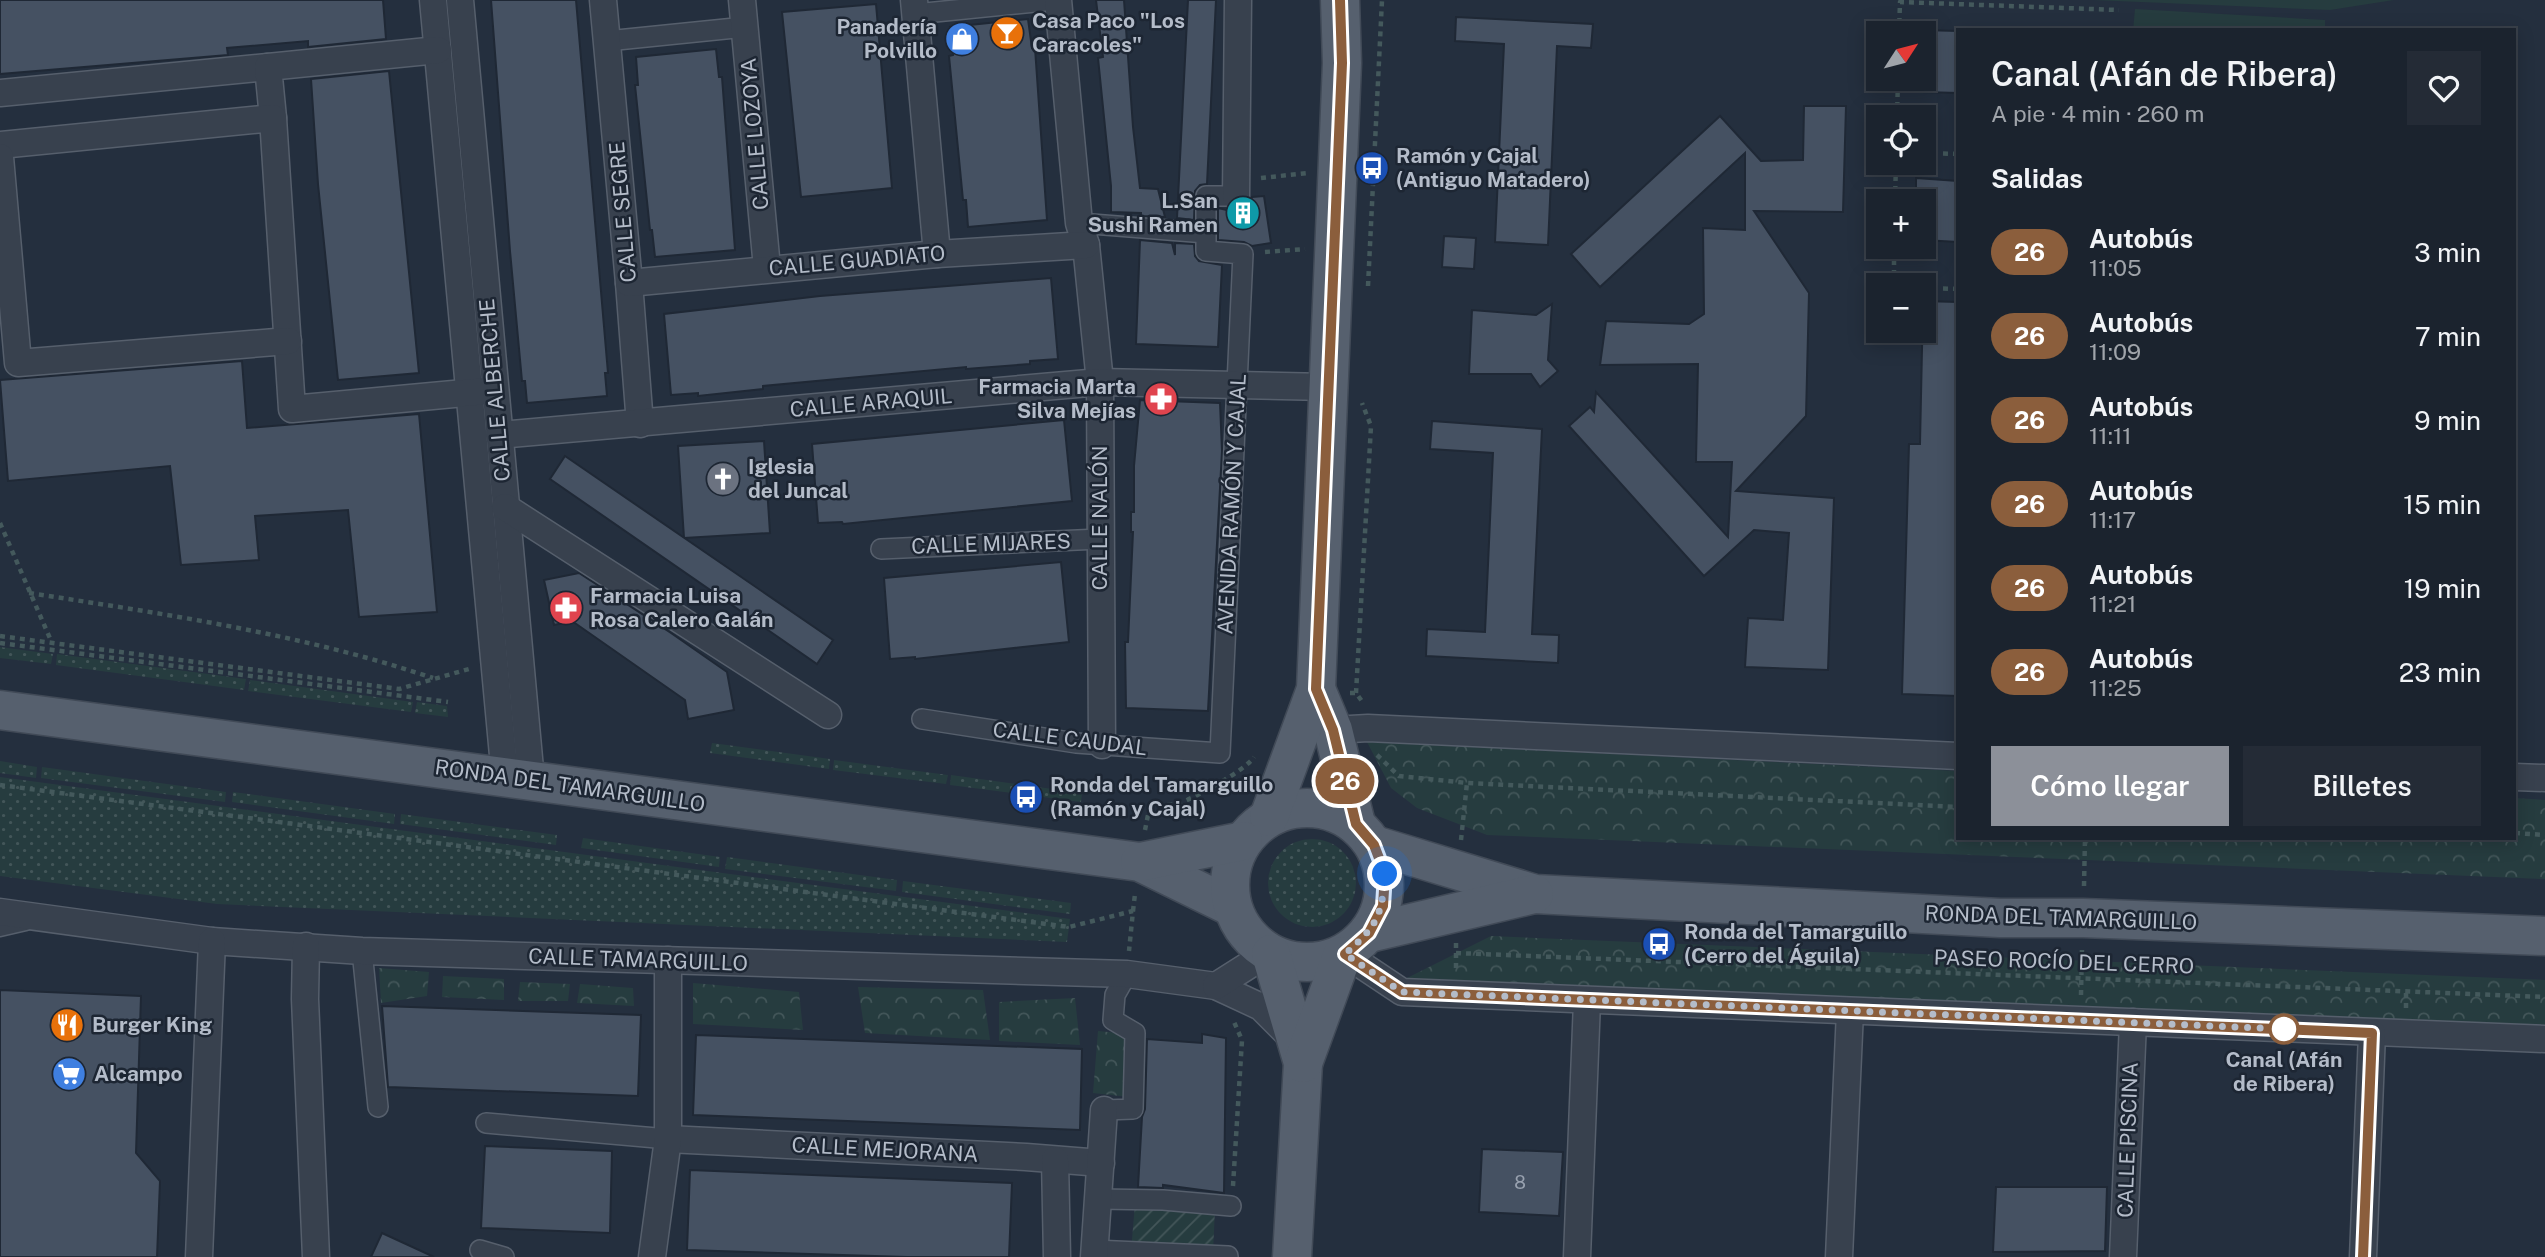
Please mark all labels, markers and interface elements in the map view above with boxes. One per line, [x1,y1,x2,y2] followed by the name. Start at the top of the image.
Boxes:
[1032,8,1185,57] place label: Casa Paco "Los Caracoles"
[836,14,937,63] place label: Panadería Polvillo
[988,14,1026,52] bar icon: Casa Paco "Los Caracoles"
[943,20,981,58] shop icon: Panadería Polvillo
[1866,21,1936,91] north arrow
[1866,21,1936,343] map controls
[2407,51,2481,125] button: heart
[1991,55,2338,93] text: Canal (Afán de Ribera)
[735,57,774,211] street label: CALLE LOZOYA
[1991,100,2204,127] text: A pie · 4 min · 260 m
[1866,105,1936,175] button: locate
[604,141,641,283] street label: CALLE SEGRE
[1396,143,1591,192] place label: Ramón y Cajal (Antiguo Matadero)
[1353,149,1391,187] bus stop icon: Ramón y Cajal (Antiguo Matadero)
[1991,163,2083,194] text: Salidas
[1087,188,1218,237] place label: L.San Sushi Ramen
[1866,189,1936,259] button: +
[1224,194,1262,232] building icon: L.San Sushi Ramen
[2089,223,2193,254] text: Autobús
[2414,237,2481,268] text: 3 min
[2014,238,2045,266] text: 26
[768,240,946,281] street label: CALLE GUADIATO
[2089,254,2142,281] text: 11:05
[1866,273,1936,343] button: −
[474,298,515,483] street label: CALLE ALBERCHE
[2089,307,2193,338] text: Autobús
[2415,321,2481,352] text: 7 min
[2014,322,2045,350] text: 26
[2089,338,2141,365] text: 11:09
[1212,373,1251,635] street label: AVENIDA RAMÓN Y CAJAL
[978,374,1136,423] place label: Farmacia Marta Silva Mejías
[1142,380,1180,418] pharmacy icon: Farmacia Marta Silva Mejías
[789,383,953,422] street label: CALLE ARAQUIL
[2089,391,2193,422] text: Autobús
[2414,405,2481,436] text: 9 min
[2014,406,2045,434] text: 26
[2089,422,2132,449] text: 11:11
[1087,445,1112,591] street label: CALLE NALÓN
[748,454,848,503] place label: Iglesia del Juncal
[704,460,742,498] church icon: Iglesia del Juncal
[2089,475,2193,506] text: Autobús
[2403,489,2481,520] text: 15 min
[2014,490,2045,518] text: 26
[2089,506,2136,533] text: 11:17
[911,528,1071,559] street label: CALLE MIJARES
[2089,559,2193,590] text: Autobús
[2404,573,2481,604] text: 19 min
[2014,574,2045,602] text: 26
[590,583,774,632] place label: Farmacia Luisa Rosa Calero Galán
[547,589,585,627] pharmacy icon: Farmacia Luisa Rosa Calero Galán
[2089,590,2136,617] text: 11:21
[2089,643,2193,674] text: Autobús
[2399,657,2481,688] text: 23 min
[2014,658,2045,686] text: 26
[2089,674,2142,701] text: 11:25
[991,717,1149,760] street label: CALLE CAUDAL
[1991,746,2229,826] button: Cómo llegar
[2243,746,2481,826] button: Billetes
[433,754,707,817] street label: RONDA DEL TAMARGUILLO
[1314,758,1376,804] line badge: 26
[1329,767,1361,795] text: 26
[1050,772,1273,821] place label: Ronda del Tamarguillo (Ramón y Cajal)
[1007,778,1045,816] bus stop icon: Ronda del Tamarguillo (Ramón y Cajal)
[1367,856,1402,891] your location
[1924,900,2198,935] street label: RONDA DEL TAMARGUILLO
[1684,919,1907,968] place label: Ronda del Tamarguillo (Cerro del Águila)
[1640,925,1678,963] bus stop icon: Ronda del Tamarguillo (Cerro del Águila)
[528,943,748,976] street label: CALLE TAMARGUILLO
[1933,944,2195,979] street label: PASEO ROCÍO DEL CERRO
[48,1006,86,1044] restaurant icon: Burger King
[92,1012,212,1037] place label: Burger King
[2269,1014,2299,1044] marker: Canal (Afán de Ribera)
[2226,1047,2342,1096] place label: Canal (Afán de Ribera)
[50,1055,88,1093] supermarket icon: Alcampo
[94,1061,183,1086] place label: Alcampo
[2112,1062,2143,1218] street label: CALLE PISCINA
[791,1132,979,1167] street label: CALLE MEJORANA
[1514,1172,1526,1193] house number: 8

